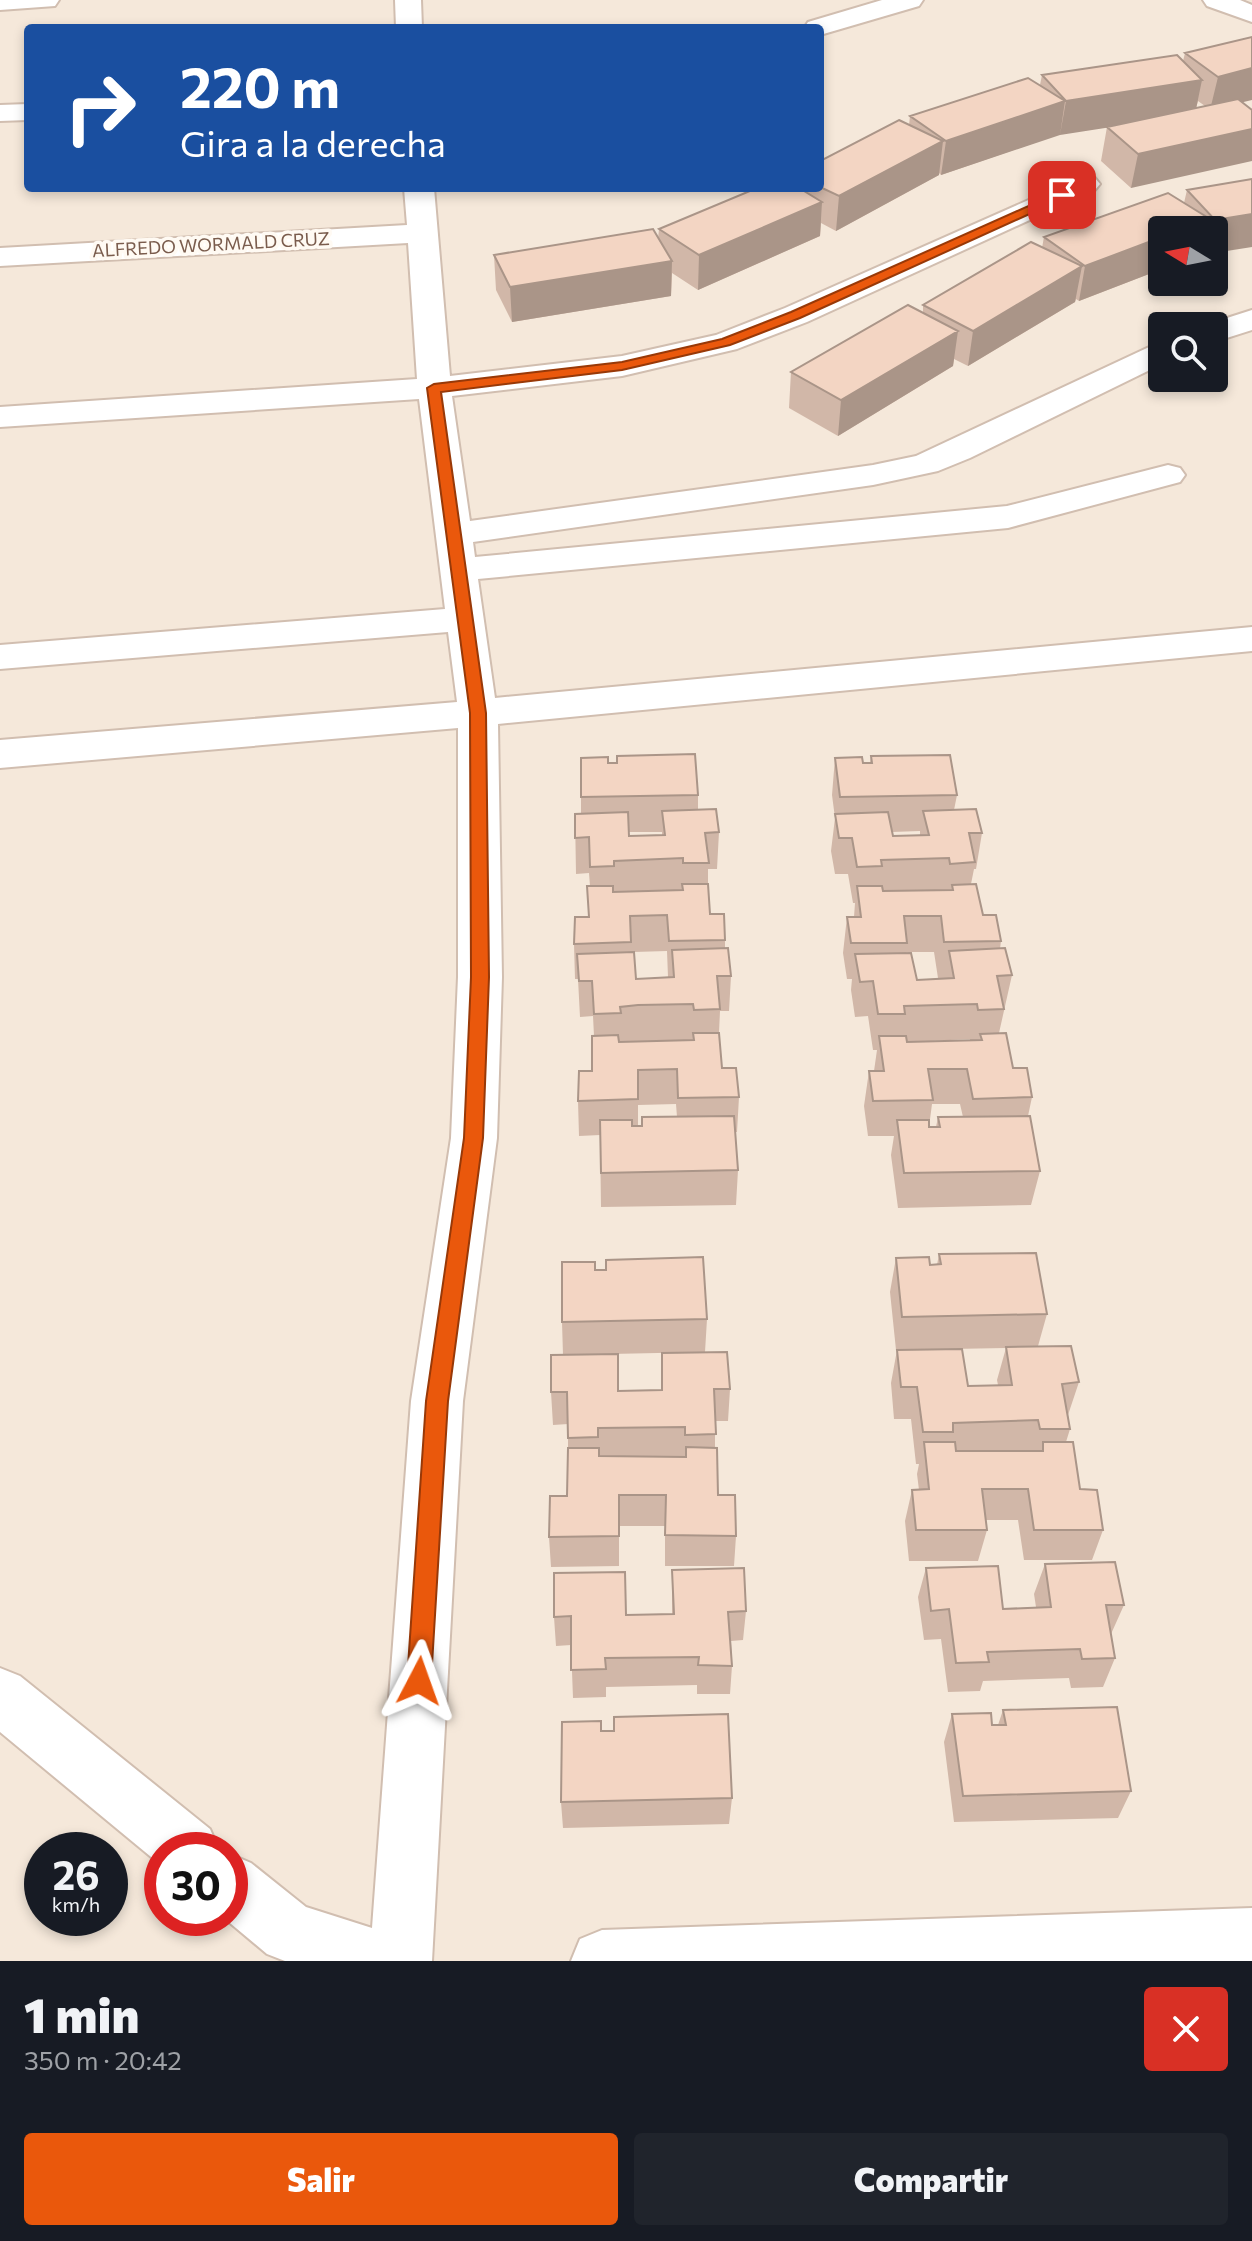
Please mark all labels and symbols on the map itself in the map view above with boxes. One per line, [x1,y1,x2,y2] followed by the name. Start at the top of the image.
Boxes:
[1028,161,1096,229] pin
[1148,216,1228,296] north arrow
[92,227,330,261] street label: ALFREDO WORMALD CRUZ
[377,1639,461,1723] position arrow
[144,1832,248,1936] speed limit sign: 30

